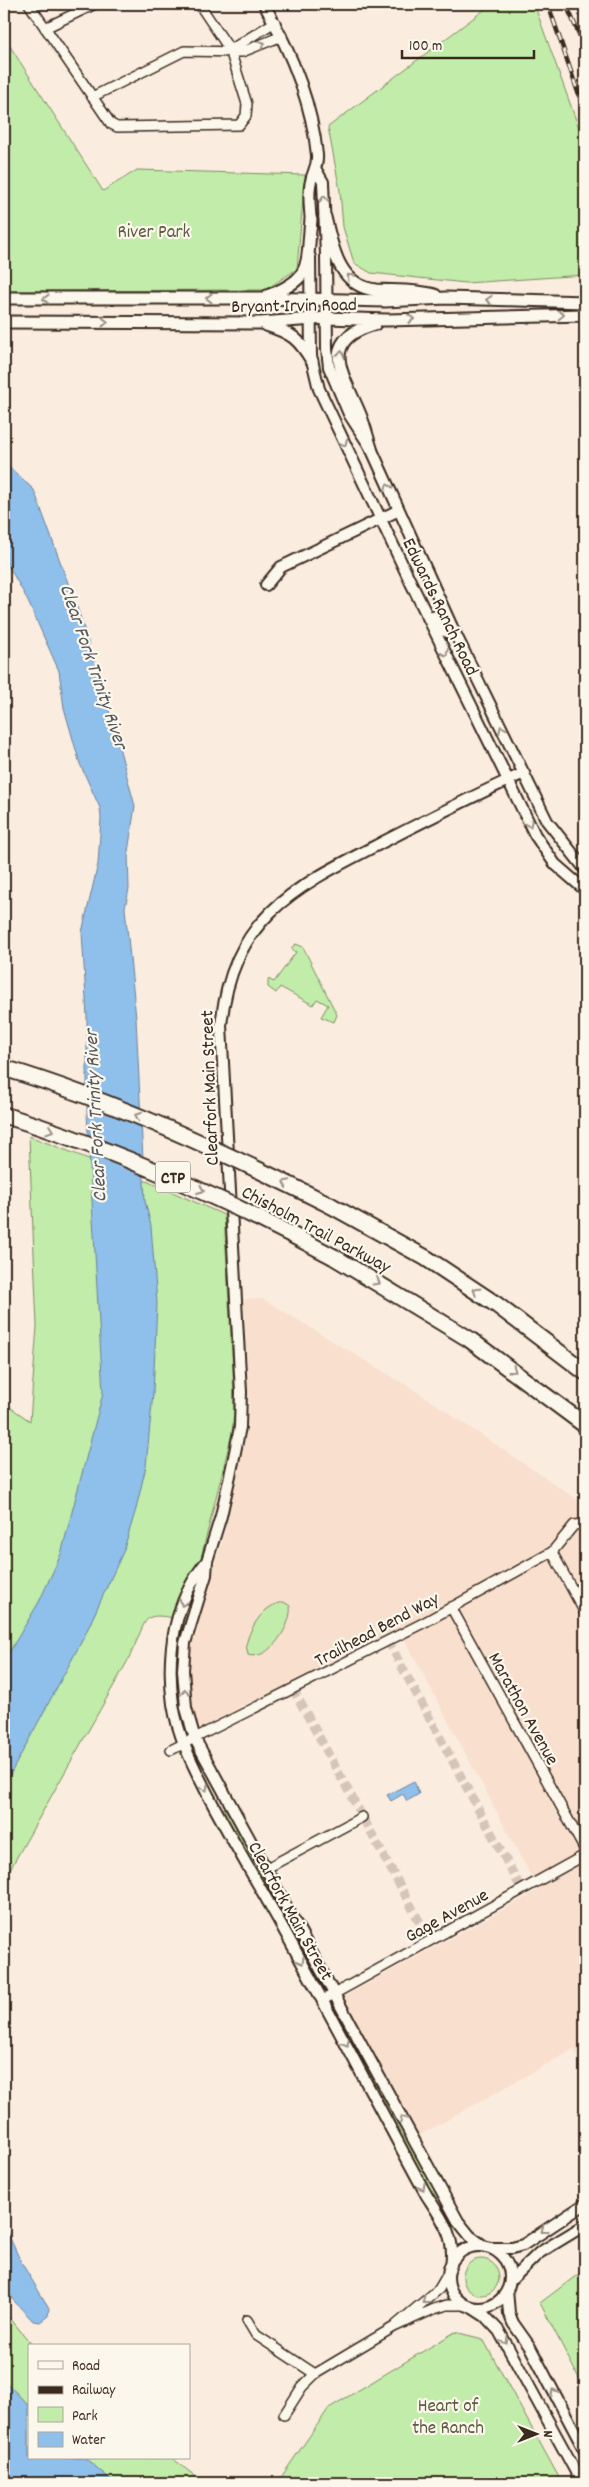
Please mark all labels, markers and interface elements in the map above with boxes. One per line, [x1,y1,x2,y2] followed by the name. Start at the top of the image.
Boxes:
[402,28,534,60] scale bar
[409,36,442,58] text: 100 m
[257,39,266,50] one-way arrow
[318,195,329,203] one-way arrow
[118,220,191,247] park label: River Park
[347,274,356,283] one-way arrow
[42,293,50,304] one-way arrow
[204,293,212,303] one-way arrow
[231,293,357,322] street label: Bryant Irvin Road
[485,295,493,306] one-way arrow
[558,310,565,320] one-way arrow
[407,314,415,325] one-way arrow
[102,317,109,327] one-way arrow
[335,349,346,358] one-way arrow
[338,438,348,447] one-way arrow
[384,483,395,492] one-way arrow
[394,534,484,681] street label: Edwards Ranch Road
[51,581,134,756] water label: Clear Fork Trinity River
[439,648,449,657] one-way arrow
[498,726,508,735] one-way arrow
[523,819,534,828] one-way arrow
[195,1010,228,1166] street label: Clearfork Main Street
[78,1026,115,1203] water label: Clear Fork Trinity River
[134,1112,143,1122] one-way arrow
[45,1124,54,1134] one-way arrow
[156,1162,190,1192] road number: CTP
[282,1179,291,1189] one-way arrow
[236,1180,395,1282] street label: Chisholm Trail Parkway
[196,1184,205,1195] one-way arrow
[371,1275,380,1285] one-way arrow
[472,1288,482,1297] one-way arrow
[507,1364,517,1373] one-way arrow
[311,1587,445,1675] street label: Trailhead Bend Way
[178,1598,189,1607] one-way arrow
[480,1648,564,1771] street label: Marathon Avenue
[179,1688,190,1696] one-way arrow
[199,1783,209,1792] one-way arrow
[239,1837,338,1986] street label: Clearfork Main Street
[401,1883,494,1951] street label: Gage Avenue
[295,1956,305,1965] one-way arrow
[340,2038,350,2047] one-way arrow
[399,2115,409,2124] one-way arrow
[416,2181,426,2190] one-way arrow
[540,2224,550,2233] one-way arrow
[421,2295,431,2304] one-way arrow
[498,2335,508,2344] one-way arrow
[28,2344,190,2460] legend
[72,2356,100,2378] text: Road
[72,2380,116,2402] text: Railway
[550,2388,560,2397] one-way arrow
[412,2394,484,2443] park label: Heart of the Ranch
[72,2406,98,2428] text: Park
[512,2410,562,2460] north arrow
[72,2430,106,2452] text: Water
[537,2431,557,2438] text: N

